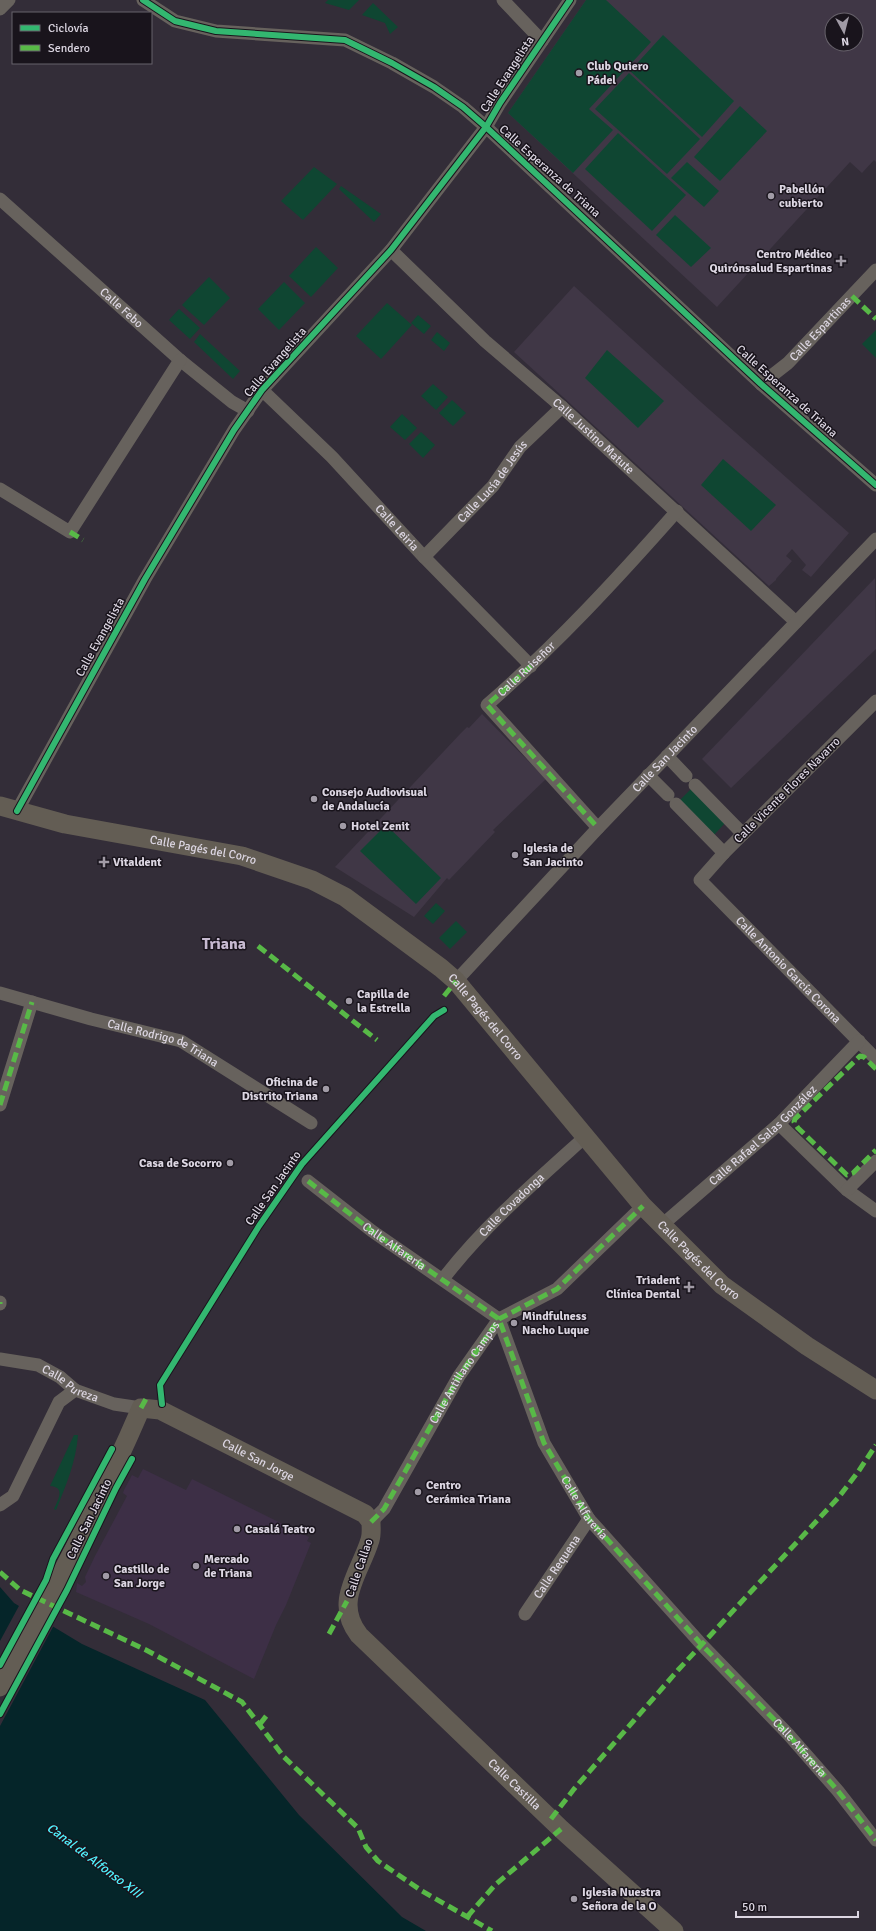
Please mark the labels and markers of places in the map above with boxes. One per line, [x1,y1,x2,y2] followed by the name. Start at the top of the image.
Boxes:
[587,59,649,88] place label: Club Quiero Pádel
[574,68,584,78] marker: Club Quiero Pádel
[779,182,825,211] place label: Pabellón cubierto
[766,191,776,201] marker: Pabellón cubierto
[709,247,833,276] place label: Centro Médico Quirónsalud Espartinas
[835,255,847,267] marker: Centro Médico Quirónsalud Espartinas
[322,785,427,814] place label: Consejo Audiovisual de Andalucía
[309,794,319,804] marker: Consejo Audiovisual de Andalucía
[351,819,410,834] place label: Hotel Zenit
[338,821,348,831] marker: Hotel Zenit
[523,841,583,870] place label: Iglesia de San Jacinto
[510,850,520,860] marker: Iglesia de San Jacinto
[113,855,162,870] place label: Vitaldent
[98,856,110,868] marker: Vitaldent
[357,987,410,1016] place label: Capilla de la Estrella
[344,996,354,1006] marker: Capilla de la Estrella
[242,1075,318,1104] place label: Oficina de Distrito Triana
[321,1084,331,1094] marker: Oficina de Distrito Triana
[139,1156,222,1171] place label: Casa de Socorro
[225,1158,235,1168] marker: Casa de Socorro
[606,1273,680,1302] place label: Triadent Clínica Dental
[683,1281,695,1293] marker: Triadent Clínica Dental
[522,1309,589,1338] place label: Mindfulness Nacho Luque
[509,1318,519,1328] marker: Mindfulness Nacho Luque
[426,1478,511,1507] place label: Centro Cerámica Triana
[413,1487,423,1497] marker: Centro Cerámica Triana
[245,1522,315,1537] place label: Casalá Teatro
[232,1524,242,1534] marker: Casalá Teatro
[204,1552,252,1581] place label: Mercado de Triana
[191,1561,201,1571] marker: Mercado de Triana
[114,1562,169,1591] place label: Castillo de San Jorge
[101,1571,111,1581] marker: Castillo de San Jorge
[582,1885,661,1914] place label: Iglesia Nuestra Señora de la O
[569,1894,579,1904] marker: Iglesia Nuestra Señora de la O

